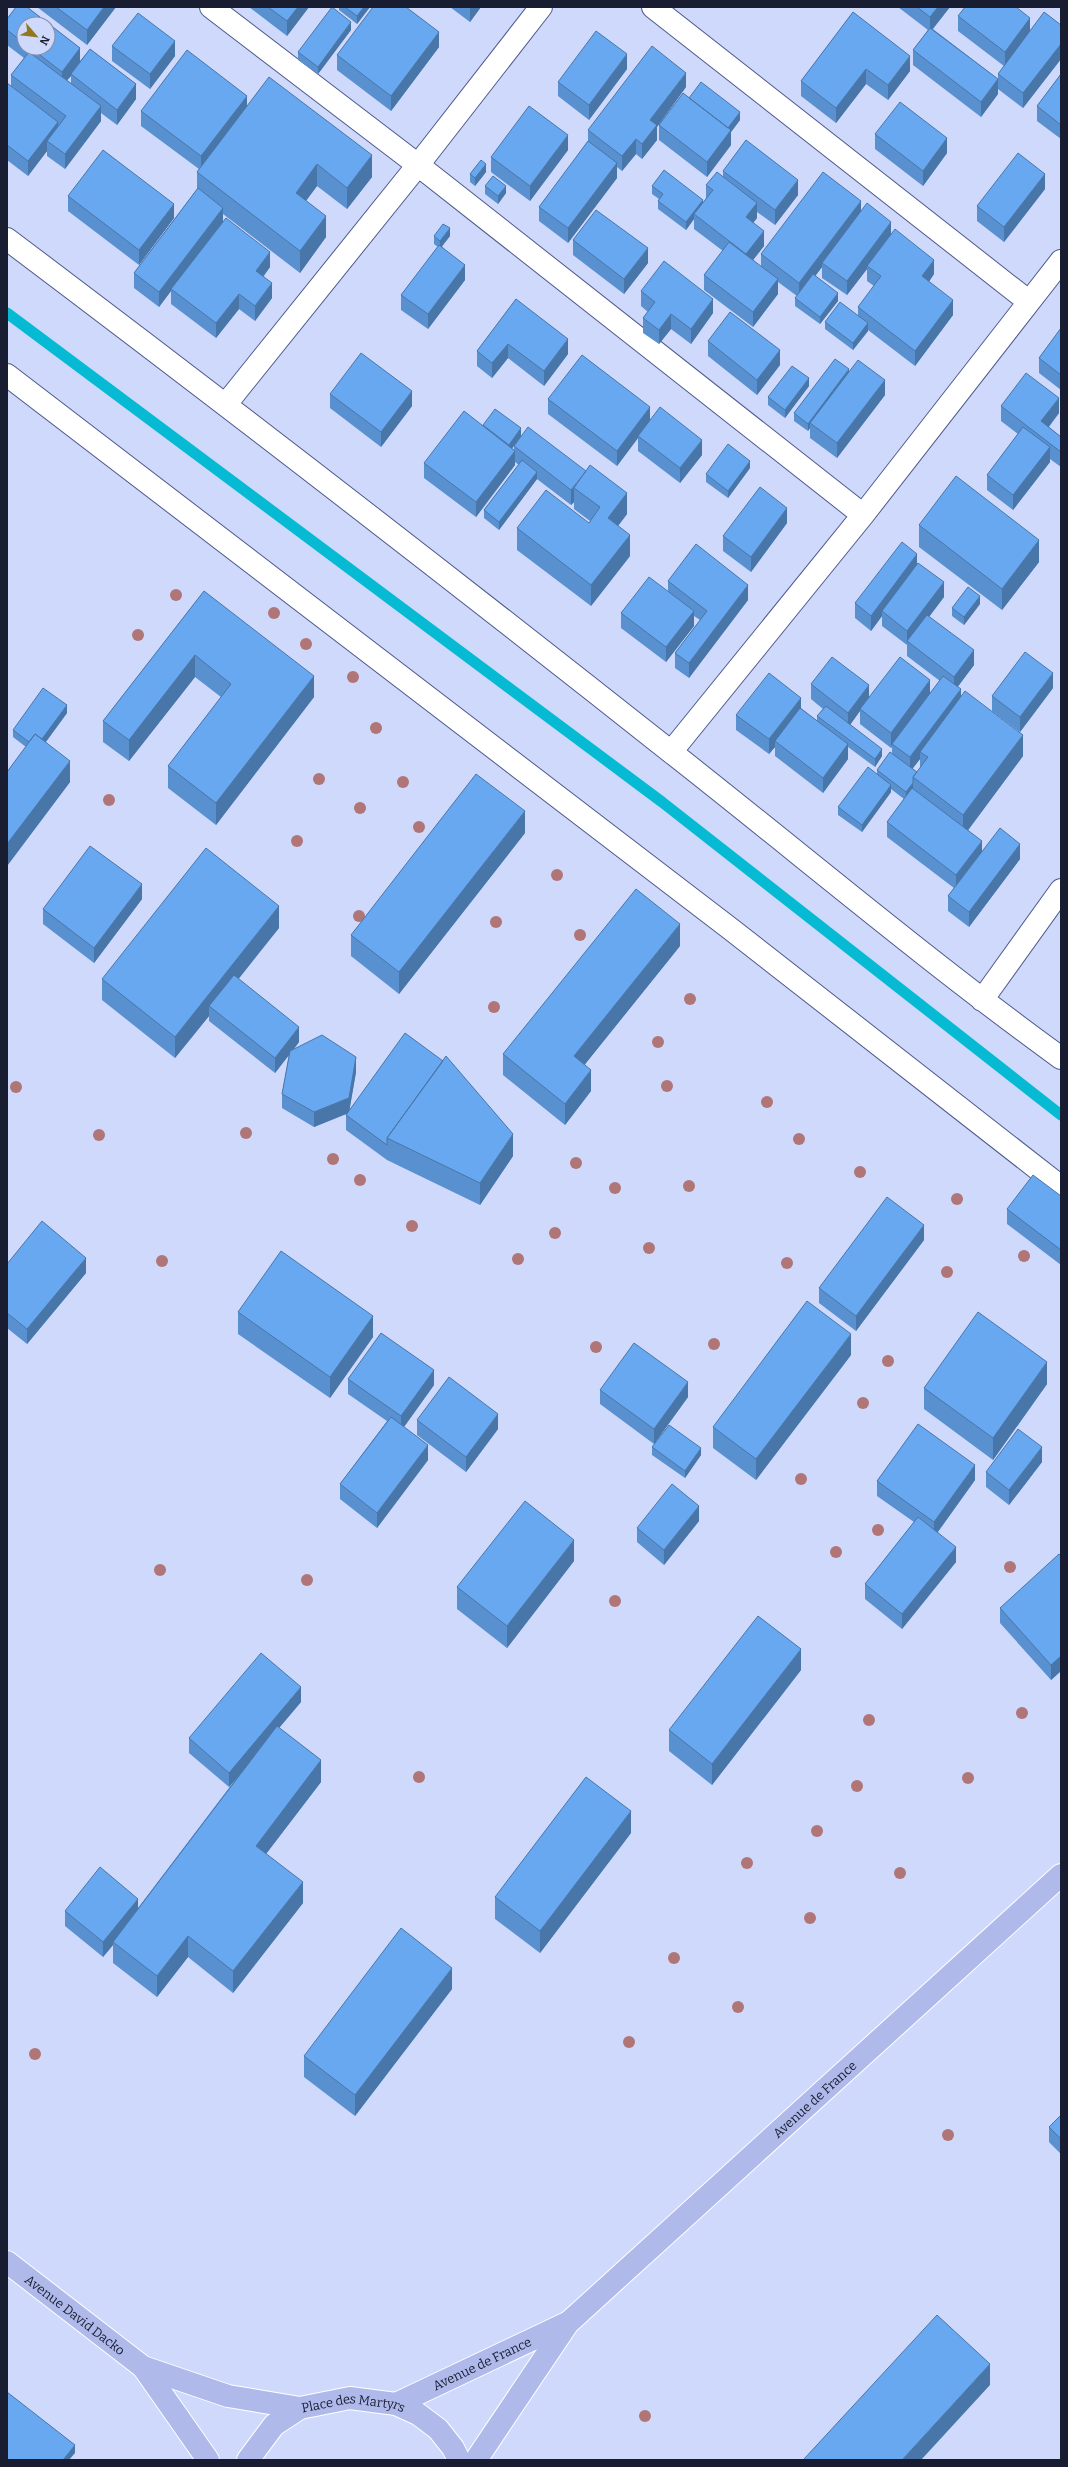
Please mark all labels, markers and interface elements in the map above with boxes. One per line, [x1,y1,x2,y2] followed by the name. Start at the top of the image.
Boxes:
[16,16,56,56] north arrow
[36,34,52,48] text: N
[770,2057,859,2141] street label: Avenue de France
[22,2271,128,2358] street label: Avenue David Dacko
[430,2334,533,2393] street label: Avenue de France
[300,2391,408,2415] street label: Place des Martyrs

